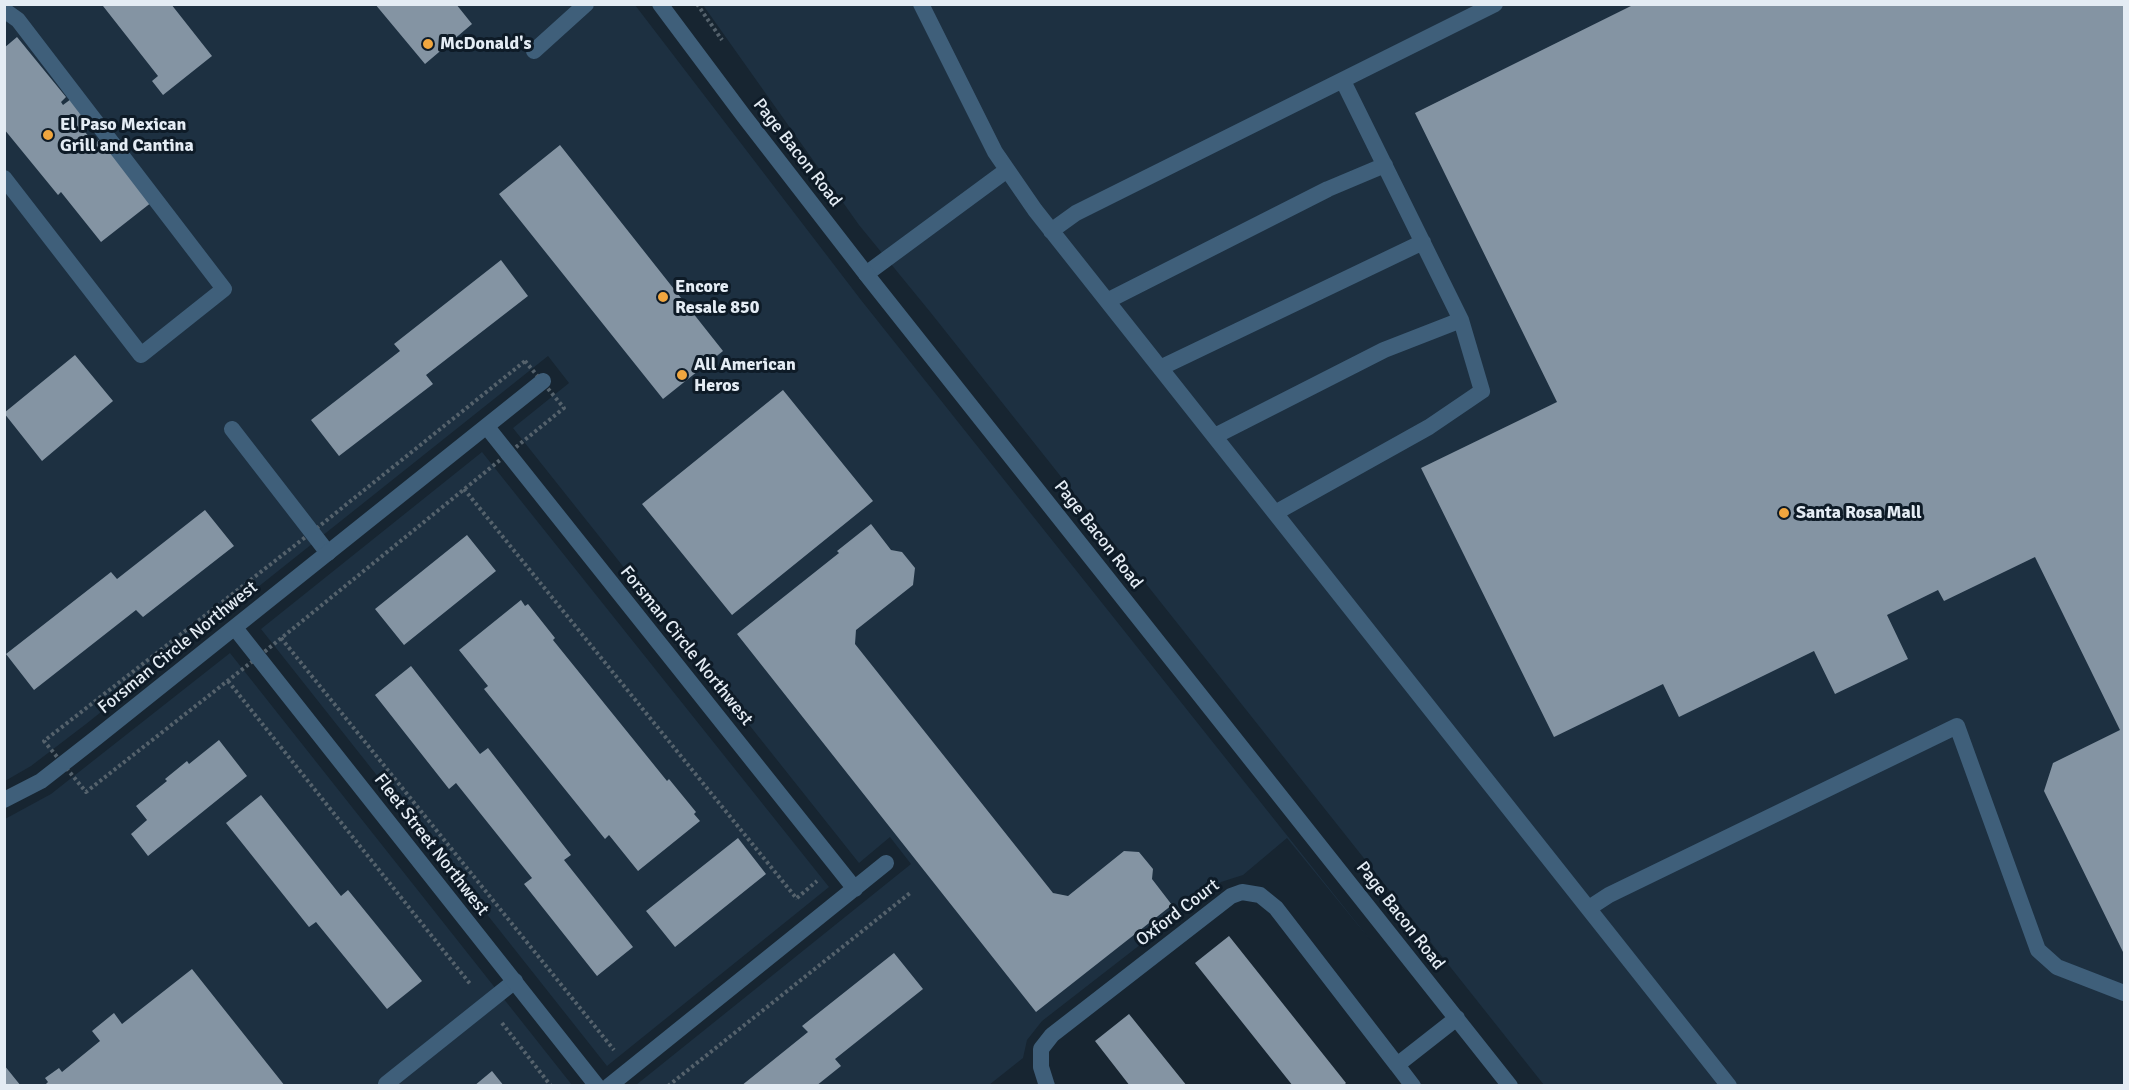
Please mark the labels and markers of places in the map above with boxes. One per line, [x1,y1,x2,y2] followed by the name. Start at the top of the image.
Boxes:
[440,33,531,55] place label: McDonald's
[421,37,435,51] marker: McDonald's
[60,114,194,156] place label: El Paso Mexican Grill and Cantina
[41,128,55,142] marker: El Paso Mexican Grill and Cantina
[675,276,759,318] place label: Encore Resale 850
[656,290,670,304] marker: Encore Resale 850
[694,354,796,397] place label: All American Heros
[675,368,689,382] marker: All American Heros
[1796,502,1922,524] place label: Santa Rosa Mall
[1777,506,1791,520] marker: Santa Rosa Mall

